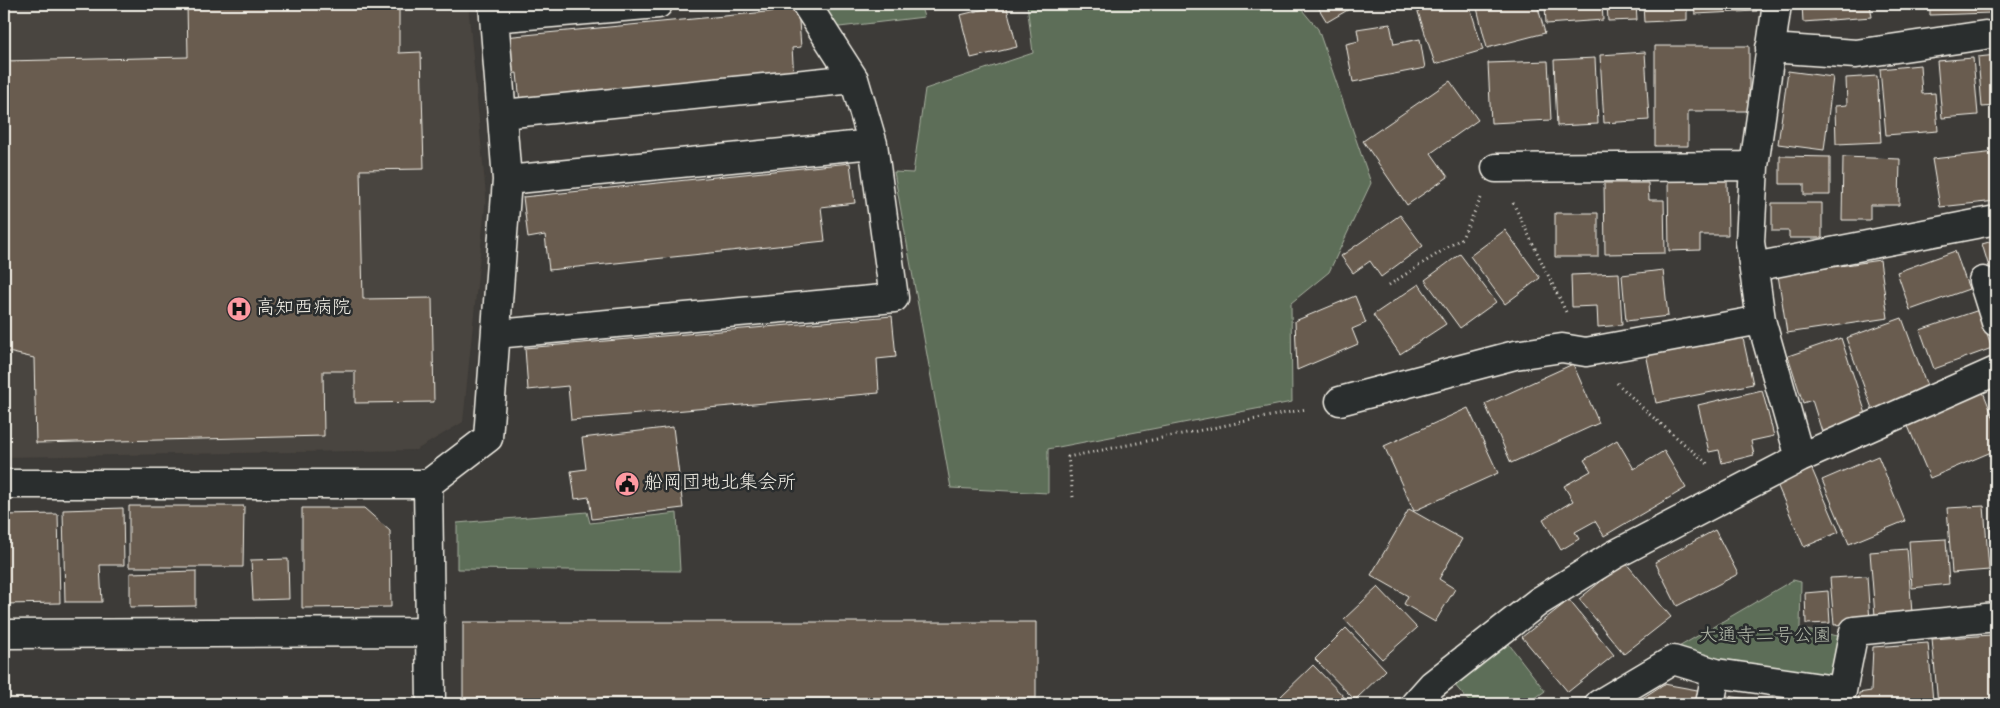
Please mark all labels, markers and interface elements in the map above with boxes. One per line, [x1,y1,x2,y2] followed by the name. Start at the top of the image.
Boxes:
[226,296,252,322] hospital icon: 高知西病院
[256,297,351,321] place label: 高知西病院
[614,471,640,497] public building icon: 船岡団地北集会所
[644,472,796,496] place label: 船岡団地北集会所
[1698,625,1832,649] park label: 大通寺二号公園

